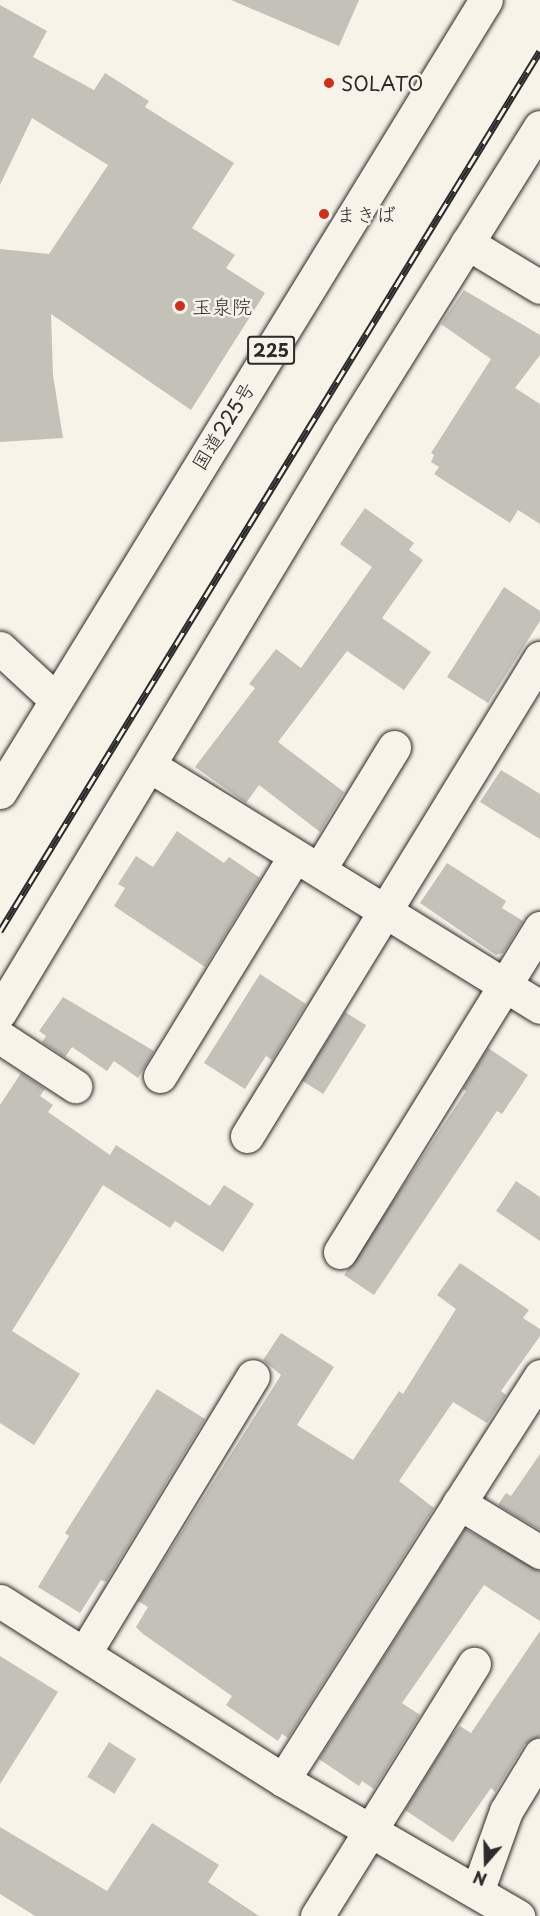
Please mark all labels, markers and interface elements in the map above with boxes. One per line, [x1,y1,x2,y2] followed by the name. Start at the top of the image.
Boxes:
[341,71,423,95] place label: SOLATO
[322,76,336,90] marker: SOLATO
[336,202,396,226] place label: まきば
[317,207,331,221] marker: まきば
[192,294,252,318] place label: 玉泉院
[173,299,187,313] marker: 玉泉院
[247,335,295,365] road number: 225
[187,378,259,474] street label: 国道225号
[456,1832,516,1892] north arrow
[470,1865,490,1892] text: N

